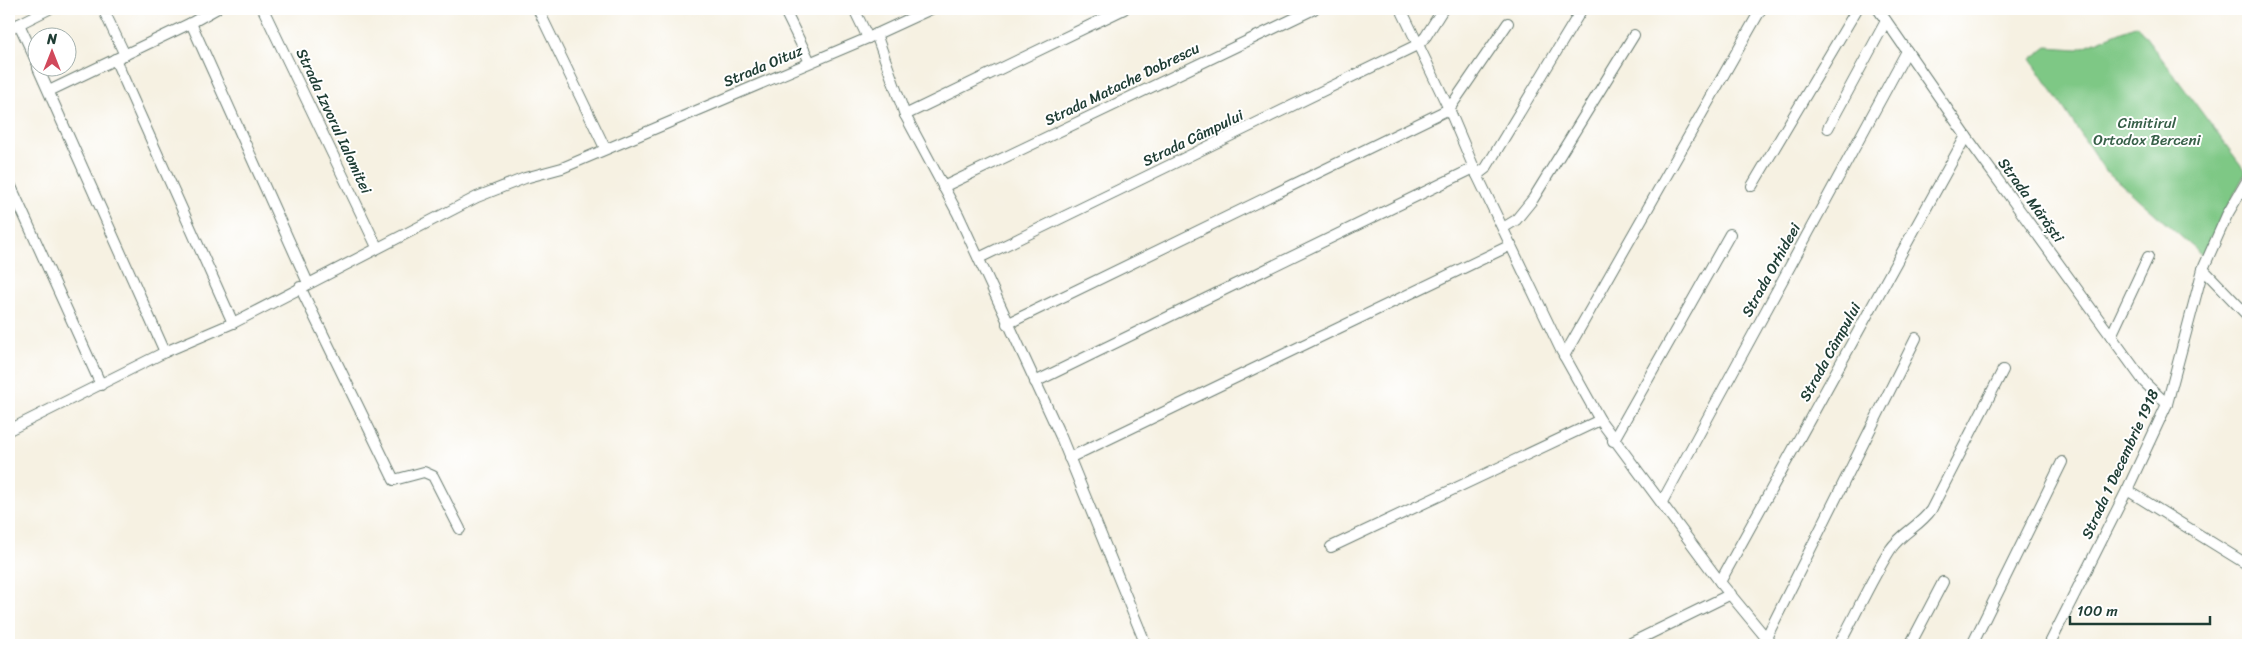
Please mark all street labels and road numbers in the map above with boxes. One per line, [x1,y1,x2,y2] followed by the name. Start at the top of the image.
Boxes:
[1040,35,1204,133] street label: Strada Matache Dobrescu
[719,37,808,94] street label: Strada Oituz
[289,44,380,199] street label: Strada Izvorul Ialomitei
[1138,102,1249,174] street label: Strada Câmpului
[1991,152,2071,249] street label: Strada Mărăști
[1734,217,1808,322] street label: Strada Orhideei
[1792,297,1868,406] street label: Strada Câmpului
[2074,385,2166,543] street label: Strada 1 Decembrie 1918

